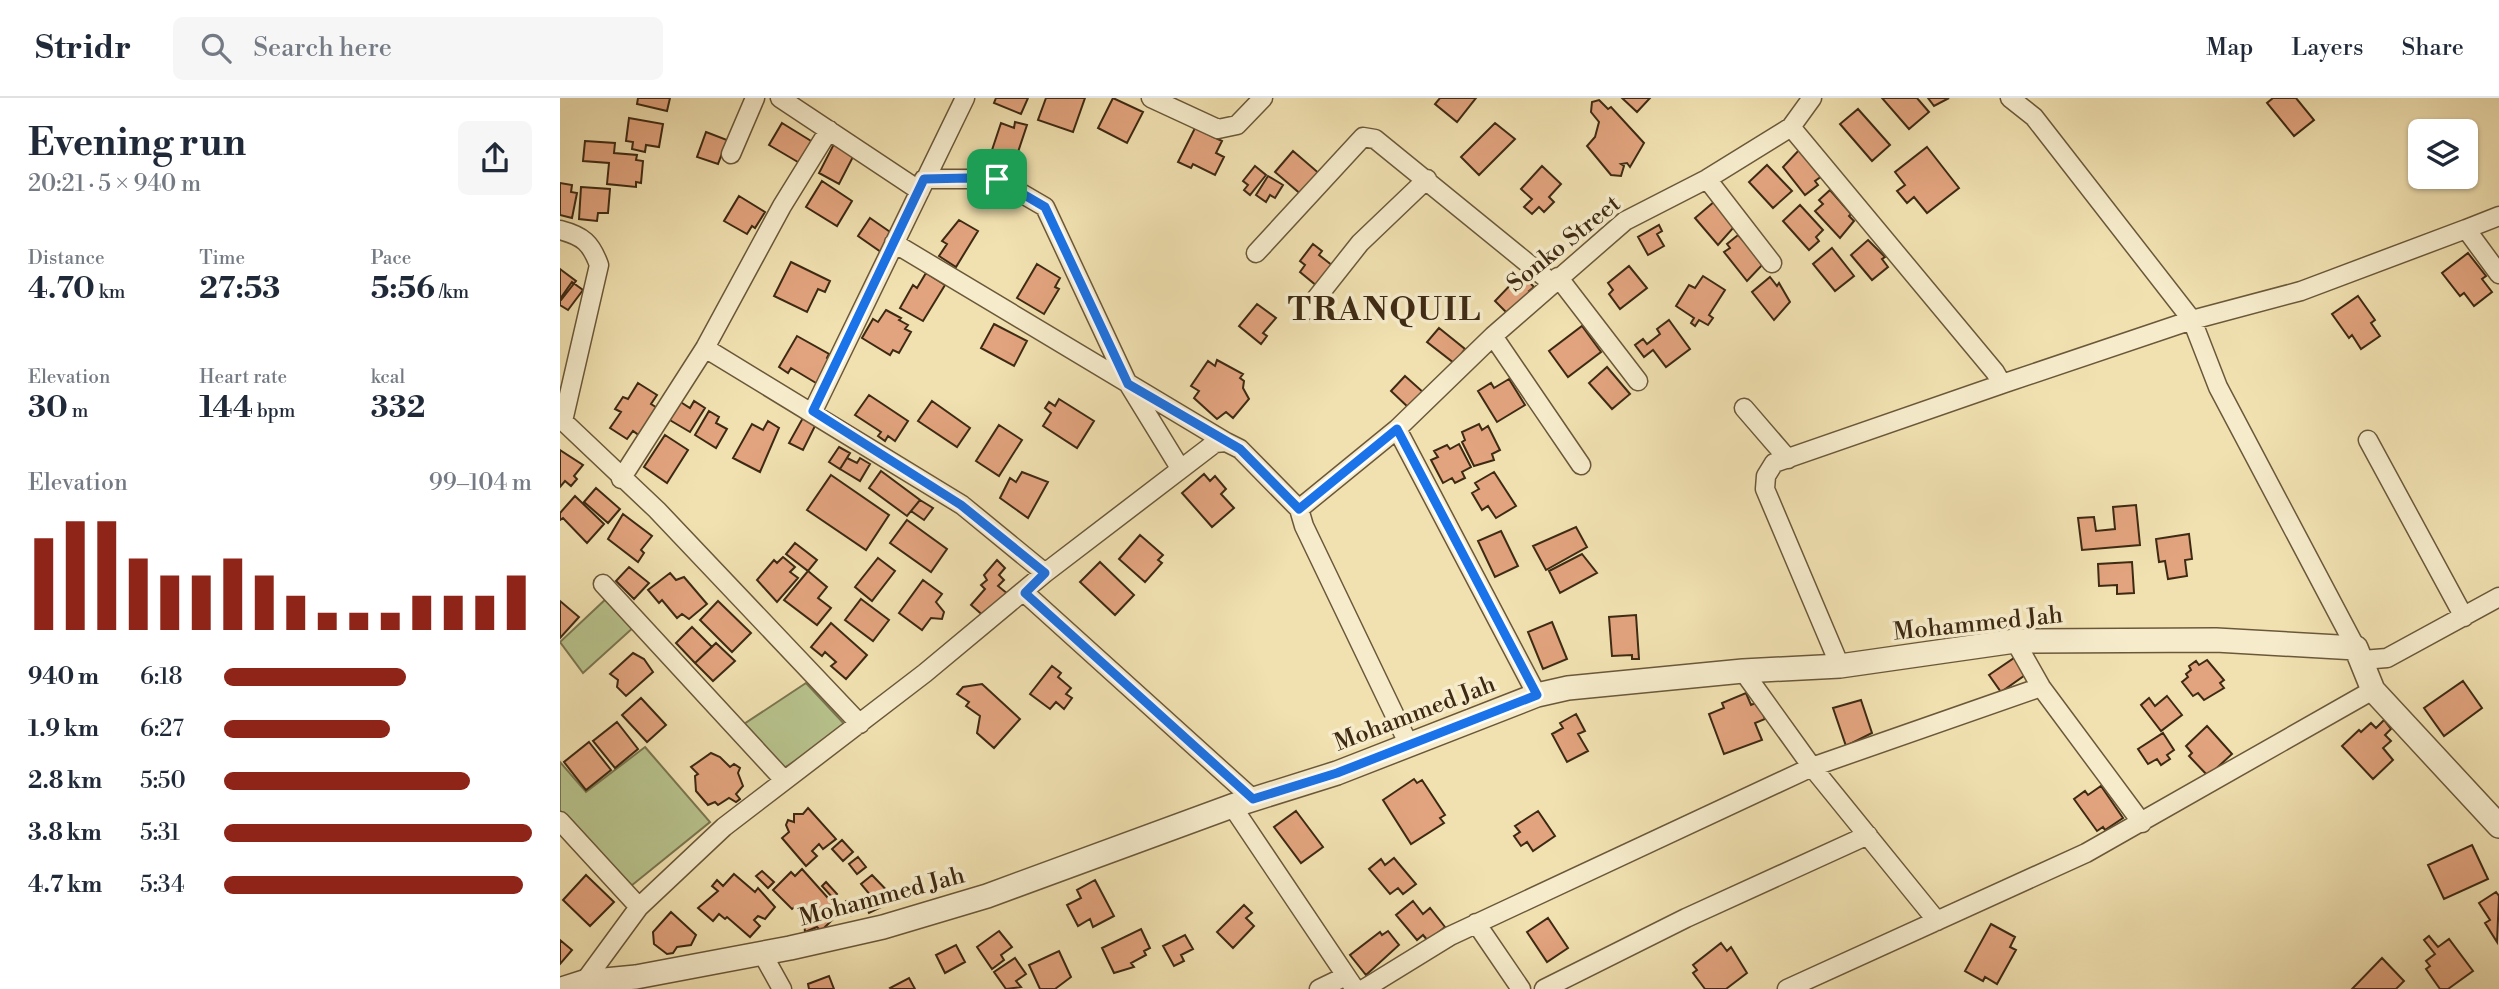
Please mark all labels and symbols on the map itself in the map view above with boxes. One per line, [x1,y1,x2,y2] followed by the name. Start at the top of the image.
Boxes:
[967,149,1027,209] pin
[1501,189,1627,299] street label: Sonko Street
[1288,290,1482,330] district label: TRANQUIL
[1892,600,2064,648] street label: Mohammed Jah
[1330,669,1500,759] street label: Mohammed Jah
[796,860,968,934] street label: Mohammed Jah

